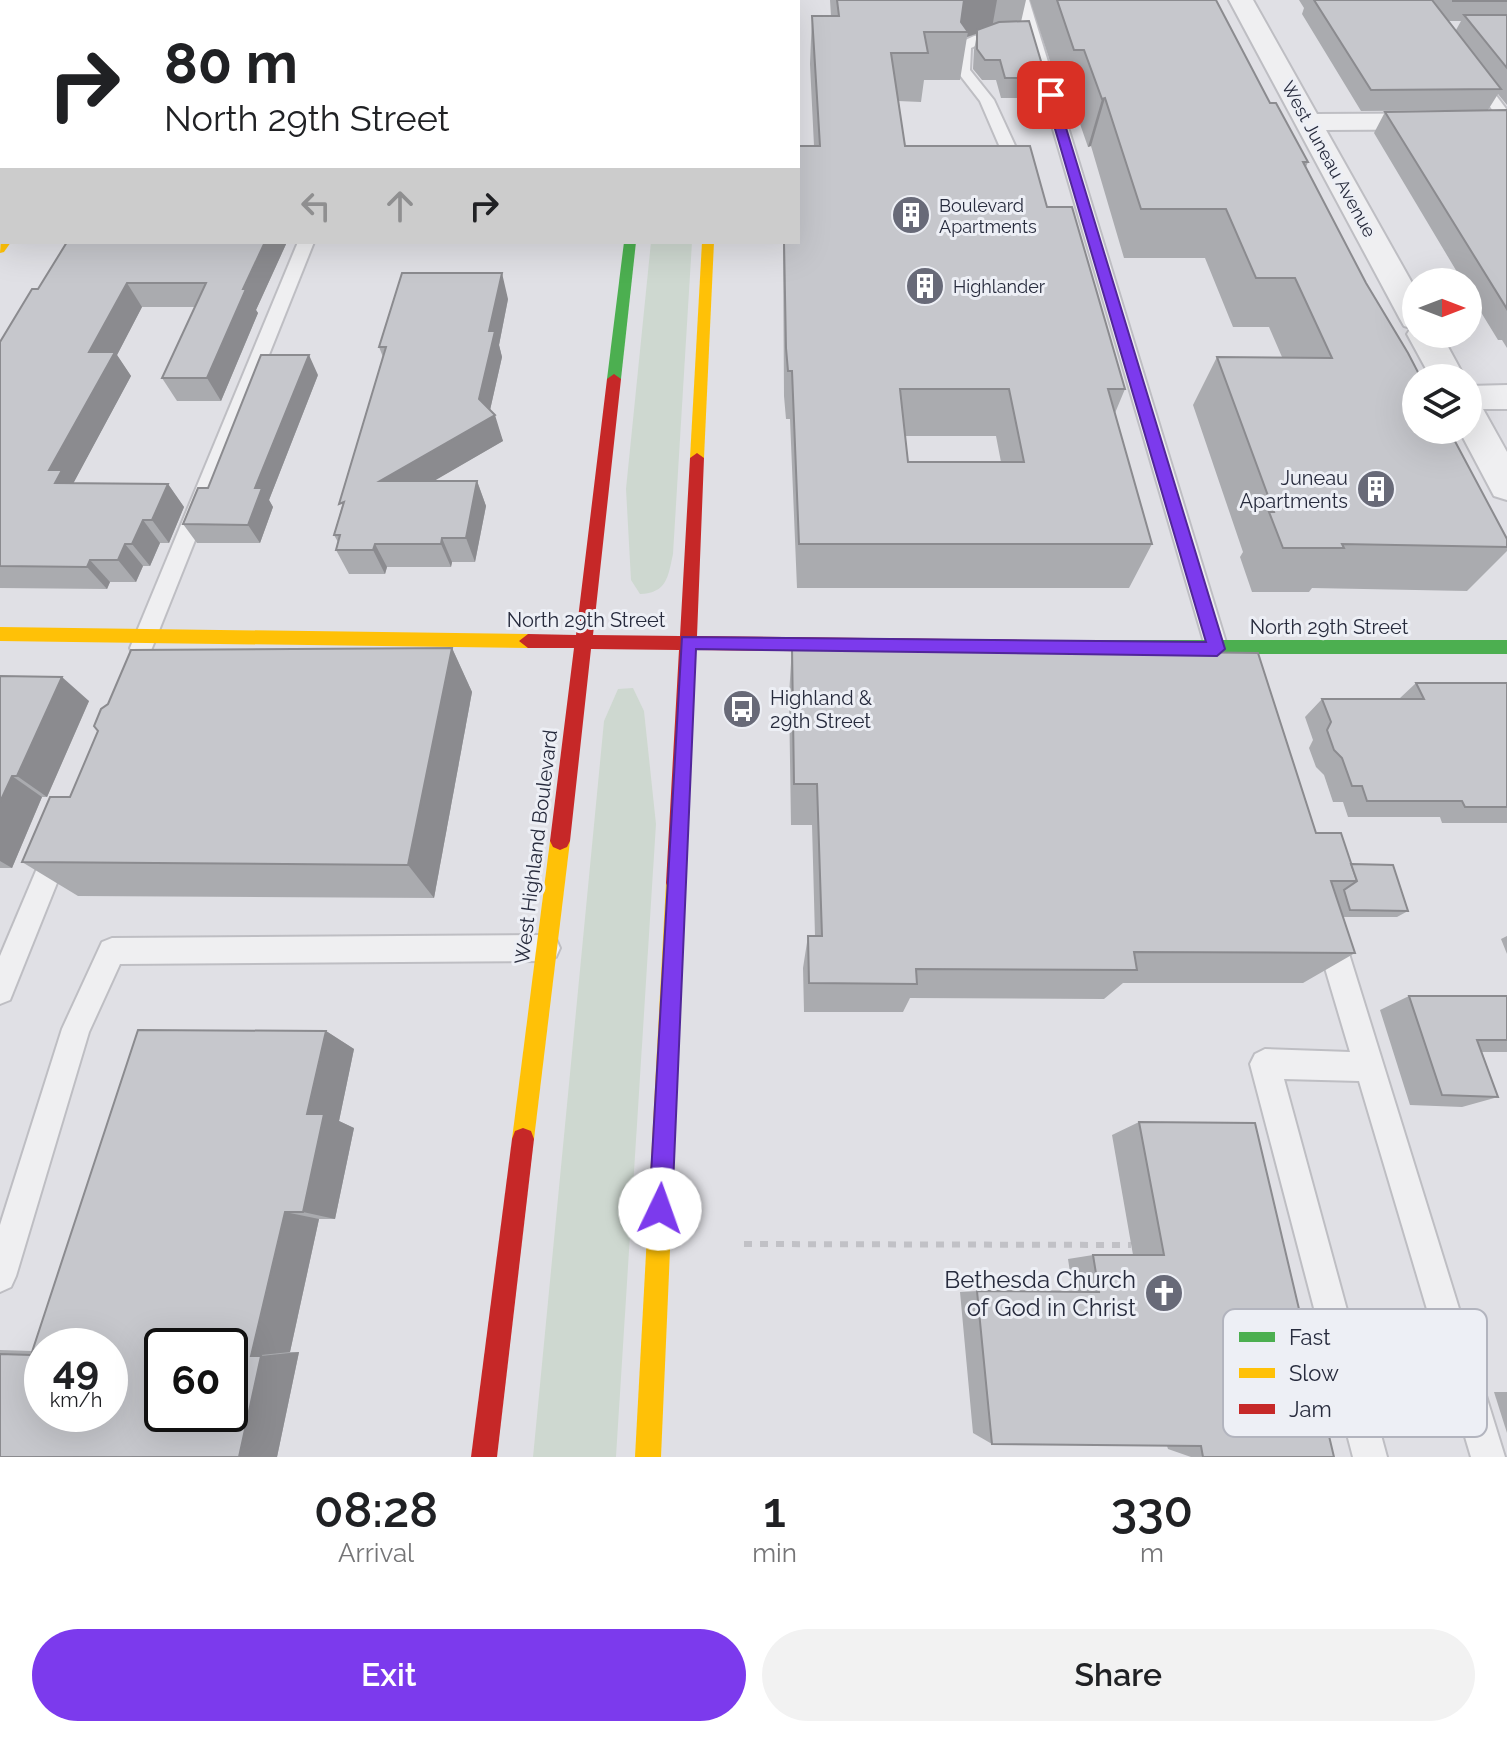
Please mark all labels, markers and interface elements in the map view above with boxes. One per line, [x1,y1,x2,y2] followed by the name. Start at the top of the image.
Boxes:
[164,30,298,96] text: 80 m
[32,32,136,136] icon: right
[1017,61,1085,129] pin
[1029,73,1073,117] icon: arrive
[1277,77,1381,241] street label: West Juneau Avenue
[164,97,450,139] text: North 29th Street
[294,184,338,228] icon: left
[378,184,422,228] icon: ahead
[462,184,506,228] icon: right
[890,194,932,236] building icon: Boulevard Apartments
[939,195,1037,237] place label: Boulevard Apartments
[904,265,946,307] building icon: Highlander
[1402,268,1482,348] north arrow
[1402,268,1482,444] map controls
[953,276,1046,297] place label: Highlander
[1402,364,1482,444] button: layers
[1239,466,1348,513] place label: Juneau Apartments
[1355,468,1397,510] building icon: Juneau Apartments
[507,608,666,632] street label: North 29th Street
[1250,615,1409,639] street label: North 29th Street
[770,686,873,733] place label: Highland & 29th Street
[721,688,763,730] bus stop icon: Highland & 29th Street
[510,728,562,966] street label: West Highland Boulevard
[618,1167,702,1251] position arrow
[944,1265,1136,1322] place label: Bethesda Church of God in Christ
[1143,1272,1185,1314] church icon: Bethesda Church of God in Christ
[1223,1309,1487,1437] legend
[1289,1324,1331,1350] text: Fast
[144,1328,248,1432] speed limit sign: 60
[53,1346,99,1393] text: 49
[1289,1360,1339,1386] text: Slow
[50,1388,102,1412] text: km/h
[1289,1396,1332,1422] text: Jam
[314,1482,438,1538] text: 08:28
[763,1482,786,1538] text: 1
[1111,1482,1193,1538] text: 330
[338,1538,414,1568] text: Arrival
[752,1538,797,1568] text: min
[1140,1538,1164,1568] text: m
[32,1629,746,1721] button: Exit
[762,1629,1475,1721] button: Share

